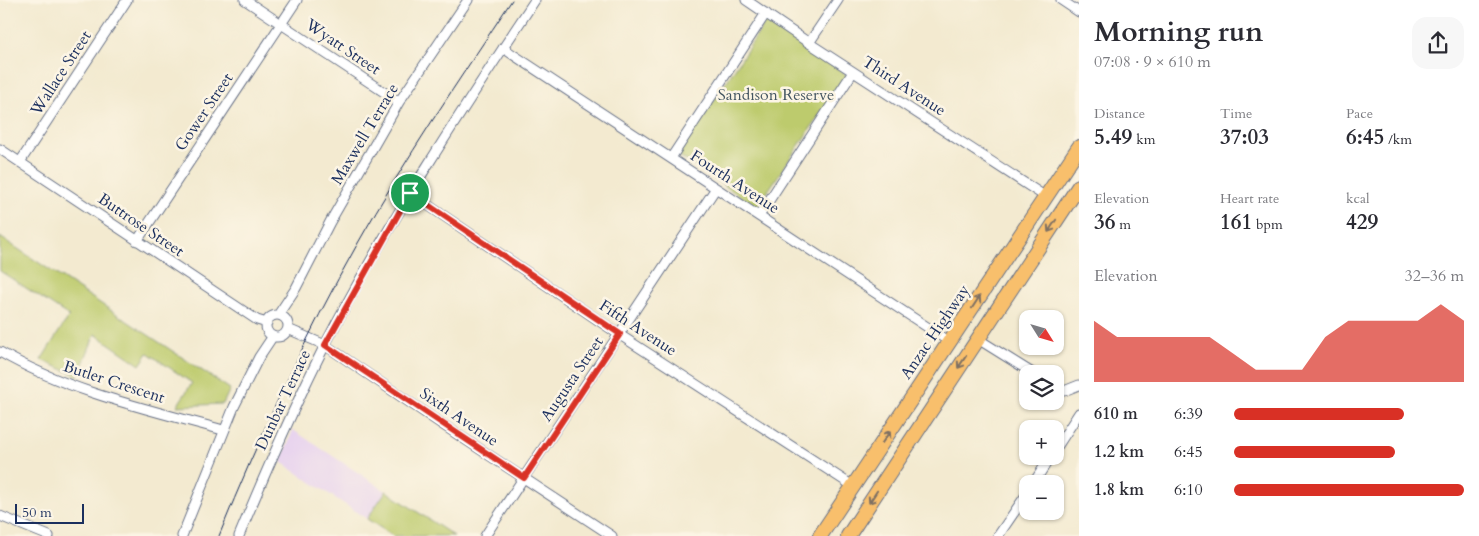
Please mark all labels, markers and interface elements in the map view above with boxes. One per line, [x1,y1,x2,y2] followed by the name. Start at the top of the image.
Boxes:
[300,13,385,80] street label: Wyatt Street
[1094,13,1263,51] text: Morning run
[1412,17,1464,69] button: share
[25,26,97,121] street label: Wallace Street
[858,51,950,121] street label: Third Avenue
[1094,51,1211,73] text: 07:08 · 9 × 610 m
[170,69,238,155] street label: Gower Street
[326,79,404,189] street label: Maxwell Terrace
[718,84,834,106] park label: Sandison Reserve
[1094,104,1145,123] text: Distance
[1220,104,1252,123] text: Time
[1346,104,1373,123] text: Pace
[1094,123,1132,152] text: 5.49
[1220,123,1269,152] text: 37:03
[1346,123,1384,152] text: 6:45
[1132,130,1155,149] text: km
[1384,130,1412,149] text: /km
[686,145,784,219] street label: Fourth Avenue
[389,172,431,214] pin
[396,179,424,207] icon: arrive
[94,188,188,262] street label: Buttrose Street
[1094,189,1150,208] text: Elevation
[1220,189,1279,208] text: Heart rate
[1346,189,1370,208] text: kcal
[1094,208,1116,237] text: 36
[1220,208,1252,237] text: 161
[1346,208,1378,237] text: 429
[1116,215,1131,234] text: m
[1252,215,1283,234] text: bpm
[1047,219,1057,233] one-way arrow
[1094,265,1158,287] text: Elevation
[1405,265,1464,287] text: 32–36 m
[895,280,975,384] street label: Anzac Highway
[595,295,681,361] street label: Fifth Avenue
[971,295,981,309] one-way arrow
[1019,310,1064,355] north arrow
[1019,310,1064,520] map controls
[535,332,609,426] street label: Augusta Street
[250,346,316,454] street label: Dunbar Terrace
[957,354,967,368] one-way arrow
[60,355,168,409] street label: Butler Crescent
[1019,365,1064,410] button: layers
[415,383,503,451] street label: Sixth Avenue
[1094,403,1138,425] text: 610 m
[1174,403,1203,425] text: 6:39
[1019,420,1064,465] button: +
[881,430,891,444] one-way arrow
[1094,441,1144,463] text: 1.2 km
[1174,441,1203,463] text: 6:45
[1019,475,1064,520] button: −
[1094,479,1144,501] text: 1.8 km
[1174,479,1203,501] text: 6:10
[868,490,878,504] one-way arrow
[15,501,84,524] scale bar
[22,503,52,522] text: 50 m

